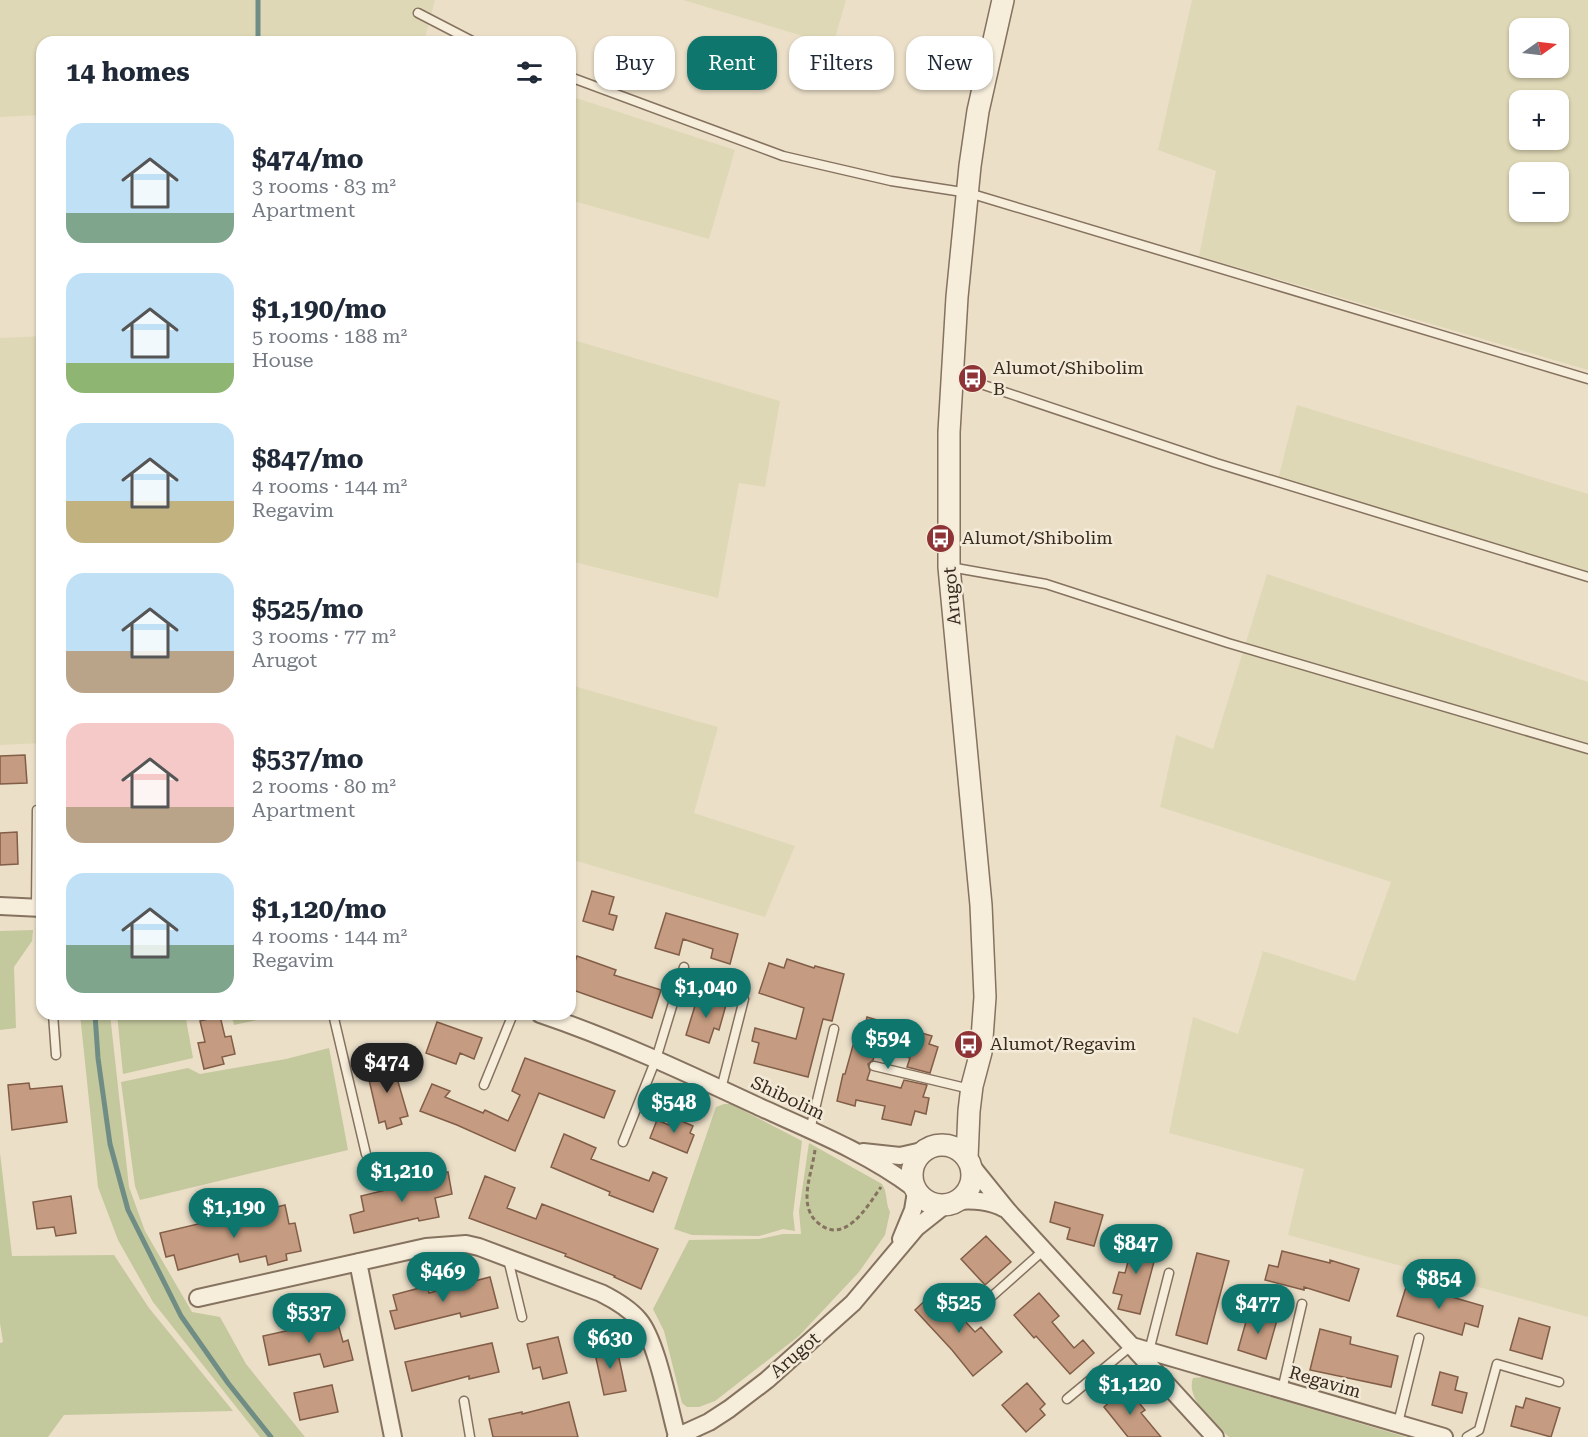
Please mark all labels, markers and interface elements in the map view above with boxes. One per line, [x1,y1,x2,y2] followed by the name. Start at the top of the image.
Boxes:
[1509,18,1569,78] north arrow
[1509,18,1569,222] map controls
[594,36,675,90] chip: Buy
[687,36,777,90] chip: Rent
[789,36,894,90] chip: Filters
[906,36,993,90] chip: New
[513,56,546,89] icon: filters
[66,57,190,87] text: 14 homes
[1509,90,1569,150] button: +
[252,144,364,174] text: $474/mo
[114,147,186,219] icon: home
[1509,162,1569,222] button: −
[252,174,396,198] text: 3 rooms · 83 m²
[252,198,355,222] text: Apartment
[252,294,387,324] text: $1,190/mo
[114,297,186,369] icon: home
[252,324,407,348] text: 5 rooms · 188 m²
[252,348,314,372] text: House
[993,357,1144,399] place label: Alumot/Shibolim B
[956,362,988,394] bus stop icon: Alumot/Shibolim B
[252,444,364,474] text: $847/mo
[114,447,186,519] icon: home
[252,474,407,498] text: 4 rooms · 144 m²
[252,498,334,522] text: Regavim
[925,522,957,554] bus stop icon: Alumot/Shibolim
[962,527,1113,548] place label: Alumot/Shibolim
[938,566,965,626] street label: Arugot
[252,594,364,624] text: $525/mo
[114,597,186,669] icon: home
[252,624,396,648] text: 3 rooms · 77 m²
[252,648,317,672] text: Arugot
[252,744,364,774] text: $537/mo
[114,747,186,819] icon: home
[252,774,396,798] text: 2 rooms · 80 m²
[252,798,355,822] text: Apartment
[252,894,387,924] text: $1,120/mo
[114,897,186,969] icon: home
[252,924,407,948] text: 4 rooms · 144 m²
[252,948,334,972] text: Regavim
[657,968,755,1019] pin: $1,040
[675,975,737,999] text: $1,040
[852,1019,924,1070] pin: $594
[866,1026,910,1050] text: $594
[953,1028,985,1060] bus stop icon: Alumot/Regavim
[990,1033,1136,1054] place label: Alumot/Regavim
[351,1043,423,1094] pin: $474
[365,1050,409,1074] text: $474
[748,1071,828,1124] street label: Shibolim
[638,1083,710,1134] pin: $548
[652,1090,696,1114] text: $548
[353,1152,451,1203] pin: $1,210
[371,1159,433,1183] text: $1,210
[185,1188,283,1239] pin: $1,190
[203,1195,265,1219] text: $1,190
[1100,1224,1172,1275] pin: $847
[1114,1231,1158,1255] text: $847
[407,1252,479,1303] pin: $469
[421,1259,465,1283] text: $469
[1403,1259,1475,1310] pin: $854
[1417,1266,1461,1290] text: $854
[923,1283,995,1334] pin: $525
[1222,1284,1294,1335] pin: $477
[937,1290,981,1314] text: $525
[1236,1291,1280,1315] text: $477
[273,1293,345,1344] pin: $537
[287,1300,331,1324] text: $537
[574,1319,646,1370] pin: $630
[588,1326,632,1350] text: $630
[766,1327,824,1382] street label: Arugot
[1287,1361,1364,1402] street label: Regavim
[1081,1365,1179,1416] pin: $1,120
[1099,1372,1161,1396] text: $1,120

